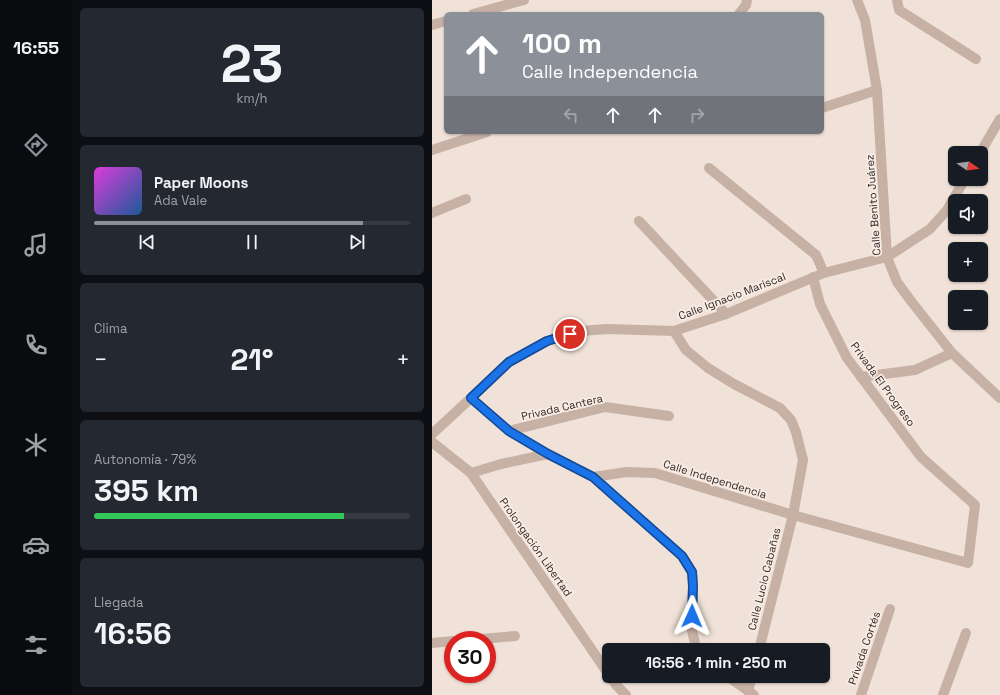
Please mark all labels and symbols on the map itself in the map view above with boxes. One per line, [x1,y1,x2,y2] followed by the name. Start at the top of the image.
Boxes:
[948,146,988,186] north arrow
[862,154,884,256] street label: Calle Benito Juárez
[676,269,788,323] street label: Calle Ignacio Mariscal
[553,317,587,351] pin
[848,339,918,429] street label: Privada El Progreso
[520,391,605,423] street label: Privada Cantera
[662,457,769,502] street label: Calle Independencia
[497,495,575,599] street label: Prolongación Libertad
[744,526,784,632] street label: Calle Lucio Cabañas
[671,595,713,637] position arrow
[845,609,883,687] street label: Privada Cortés
[444,631,496,683] speed limit sign: 30

